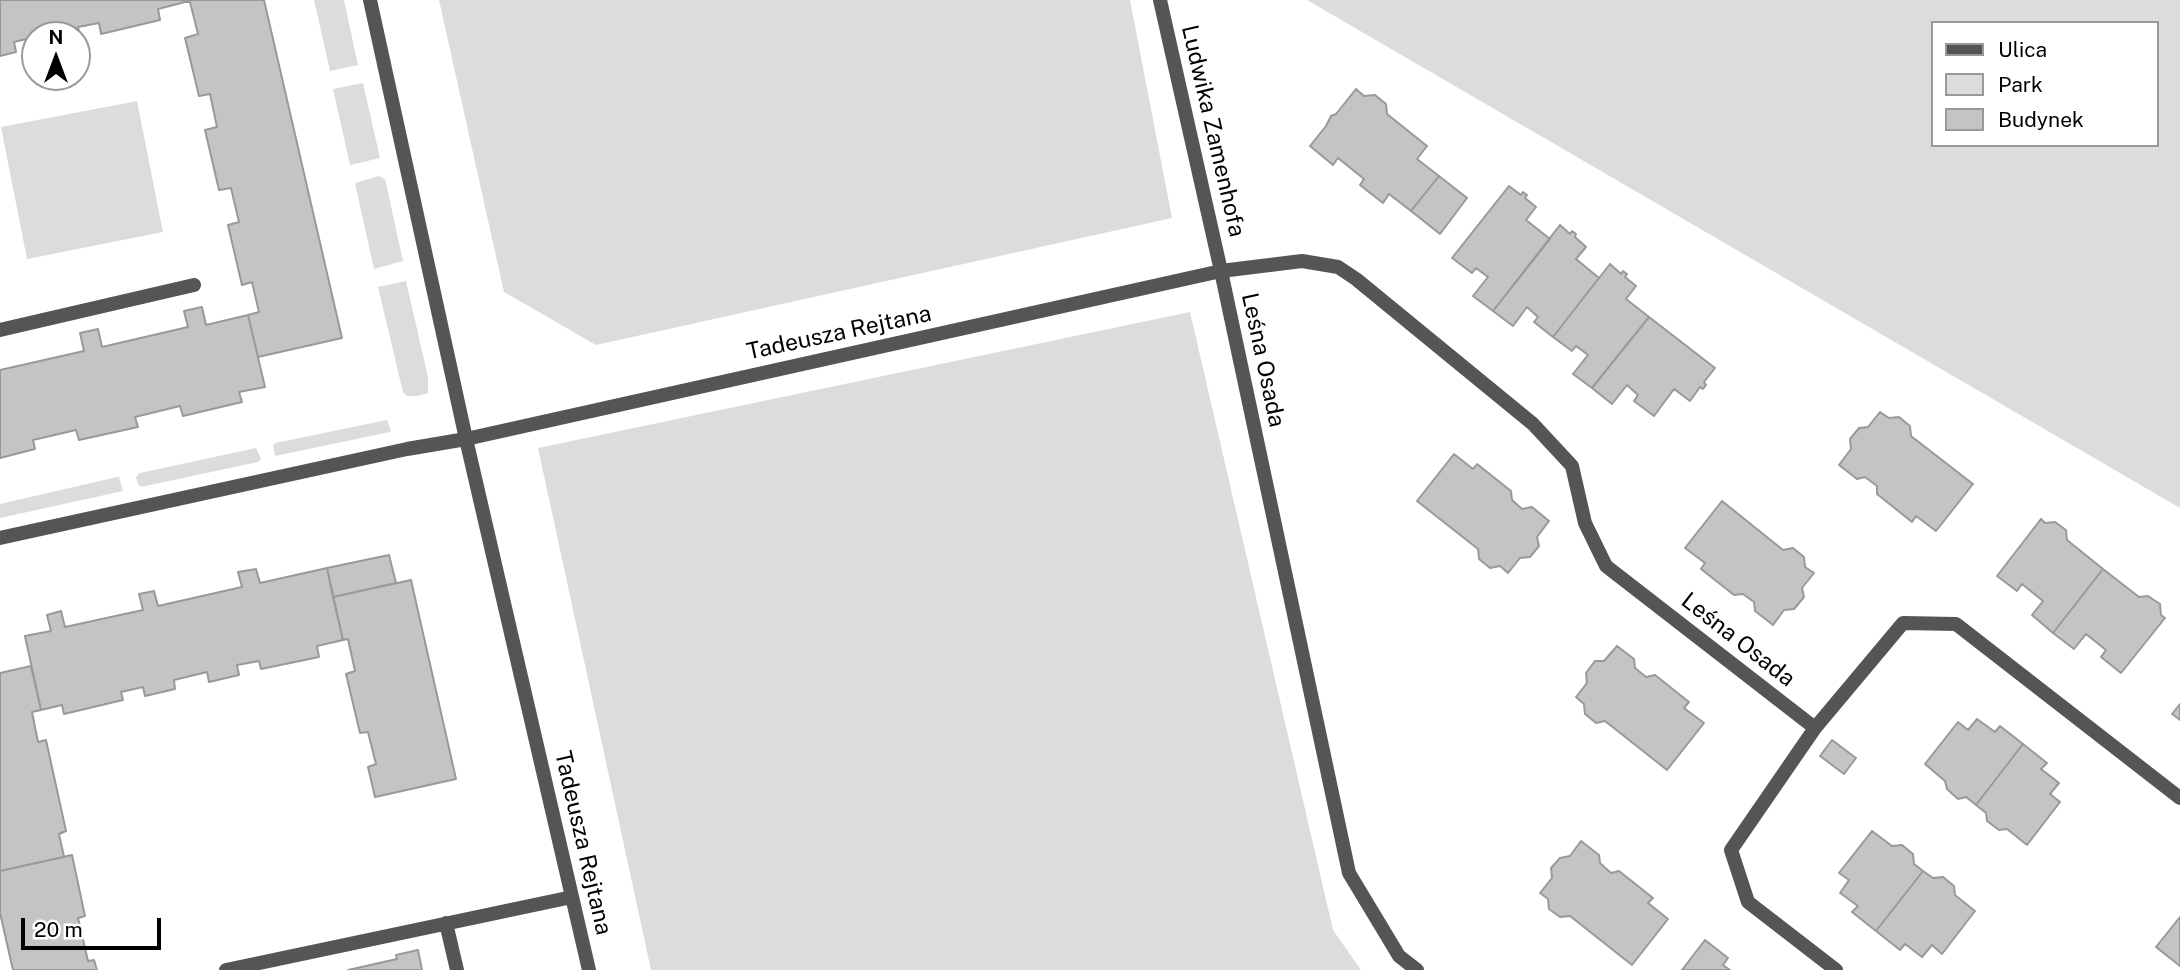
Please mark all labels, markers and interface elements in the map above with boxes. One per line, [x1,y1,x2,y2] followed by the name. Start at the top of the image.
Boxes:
[21,21,91,91] north arrow
[1932,21,2159,147] legend
[1175,22,1251,240] street label: Ludwika Zamenhofa
[49,26,63,48] text: N
[1998,37,2047,62] text: Ulica
[1998,72,2043,97] text: Park
[1998,107,2084,132] text: Budynek
[1235,290,1291,430] street label: Leśna Osada
[744,300,934,366] street label: Tadeusza Rejtana
[1676,587,1800,693] street label: Leśna Osada
[548,748,618,938] street label: Tadeusza Rejtana
[24,904,164,948] scale bar
[34,917,83,942] text: 20 m

